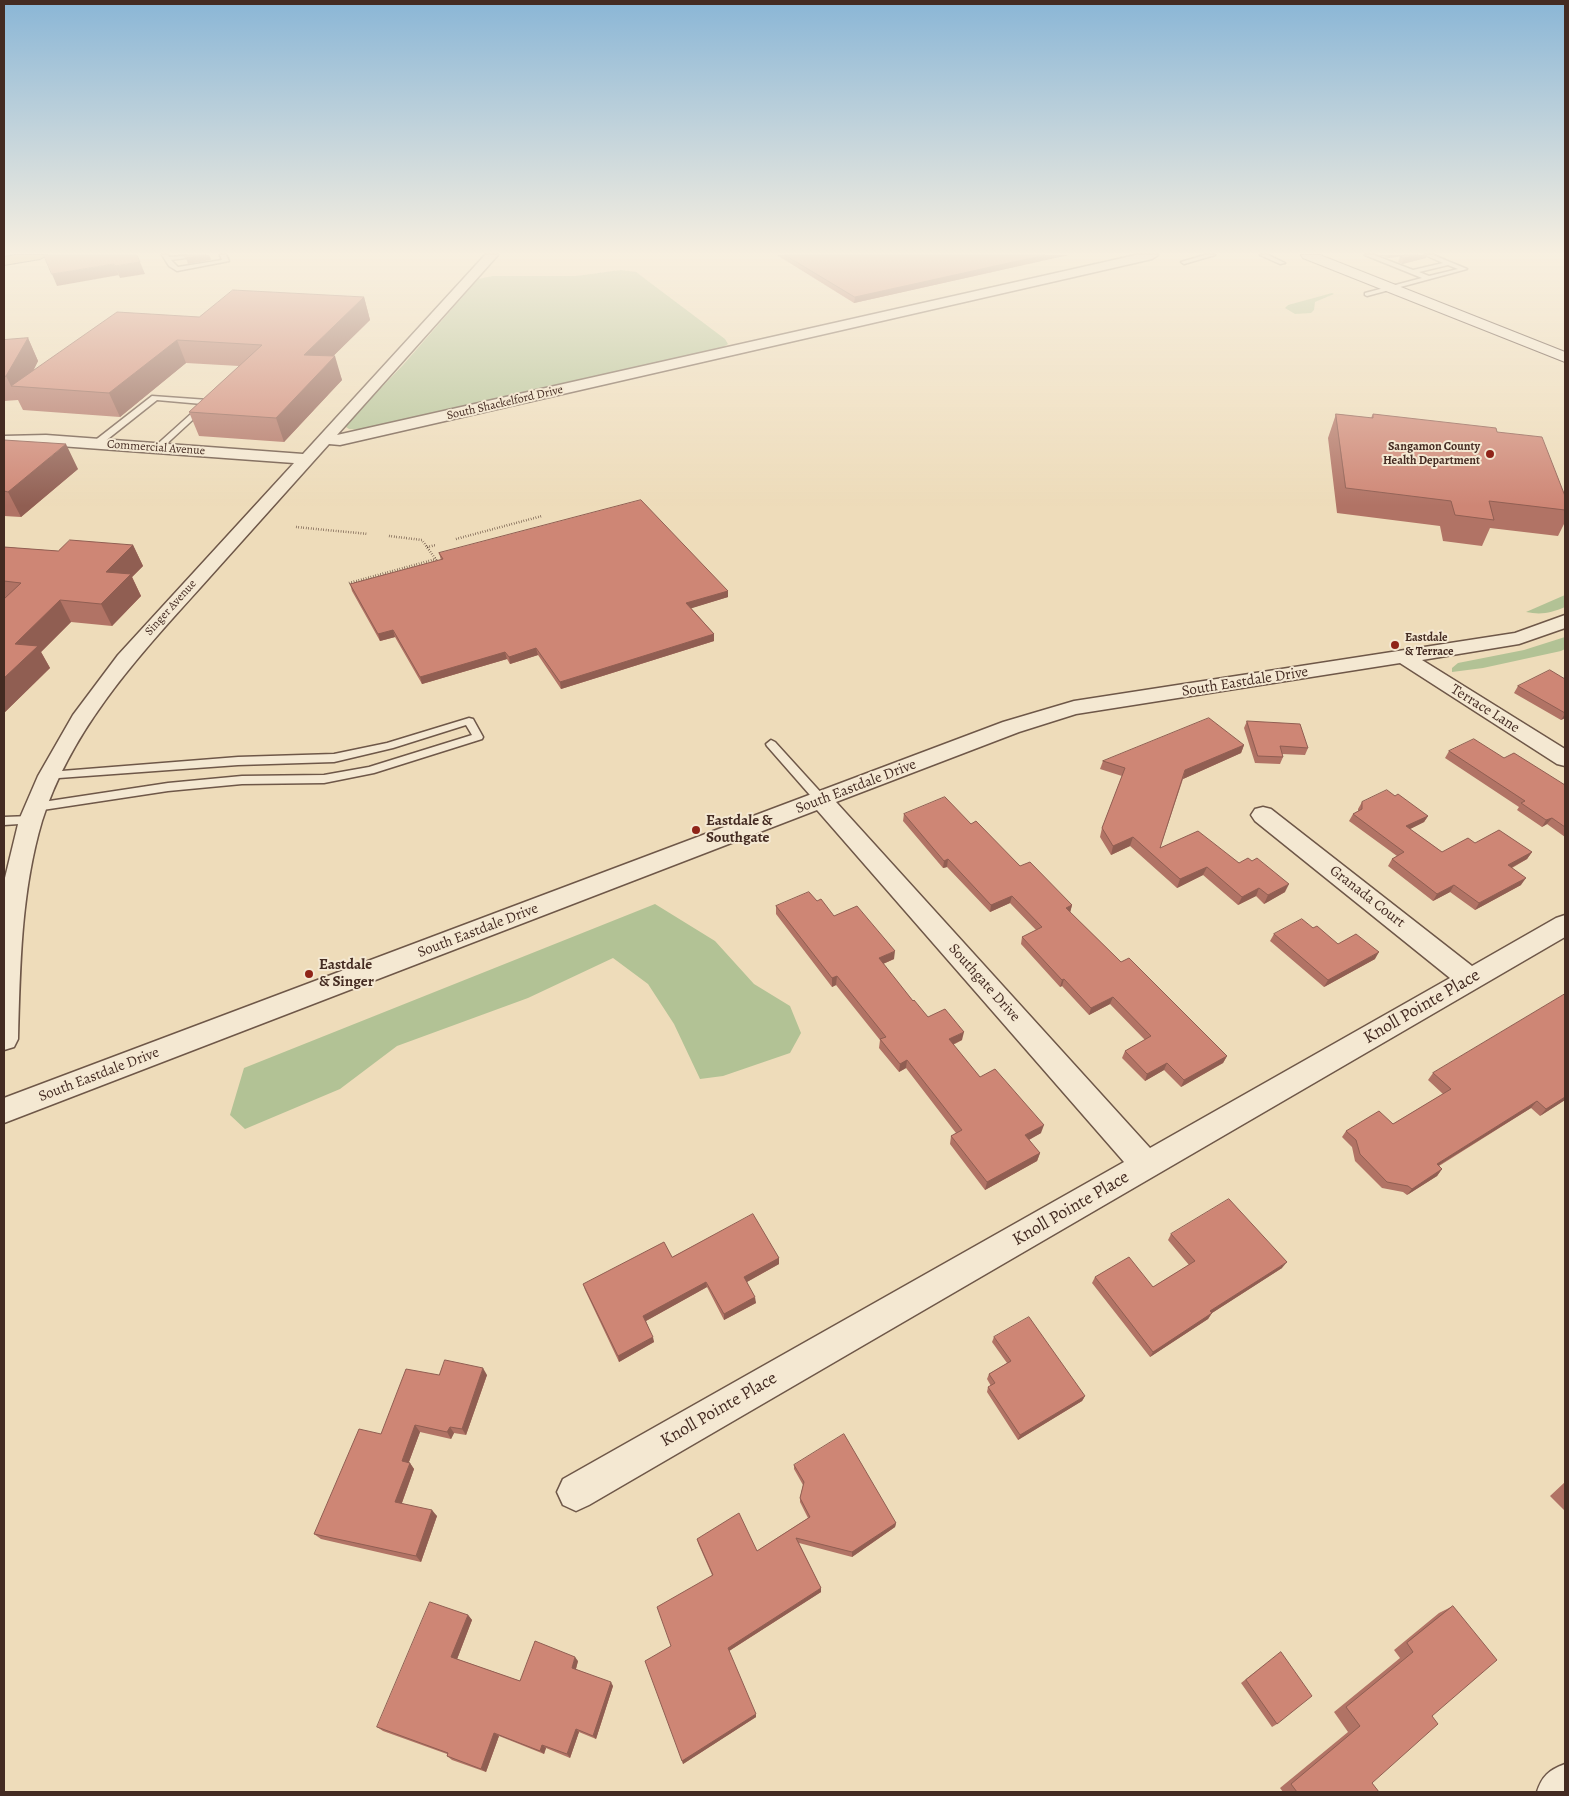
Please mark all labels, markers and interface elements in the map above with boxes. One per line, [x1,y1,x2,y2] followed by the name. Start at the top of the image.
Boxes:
[446,383,564,423] street label: South Shackelford Drive
[107,437,205,459] street label: Commercial Avenue
[1383,440,1480,468] place label: Sangamon County Health Department
[1484,448,1496,460] marker: Sangamon County Health Department
[142,577,200,639] street label: Singer Avenue
[1405,631,1454,659] place label: Eastdale & Terrace
[1389,639,1401,651] marker: Eastdale & Terrace
[1180,663,1310,701] street label: South Eastdale Drive
[1447,681,1523,737] street label: Terrace Lane
[793,756,919,818] street label: South Eastdale Drive
[706,812,773,847] place label: Eastdale & Southgate
[690,824,702,836] marker: Eastdale & Southgate
[1326,862,1408,932] street label: Granada Court
[415,900,541,962] street label: South Eastdale Drive
[944,940,1024,1026] street label: Southgate Drive
[319,956,374,991] place label: Eastdale & Singer
[1360,965,1484,1049] street label: Knoll Pointe Place
[303,968,315,980] marker: Eastdale & Singer
[36,1044,162,1106] street label: South Eastdale Drive
[1009,1167,1133,1251] street label: Knoll Pointe Place
[657,1368,781,1452] street label: Knoll Pointe Place

